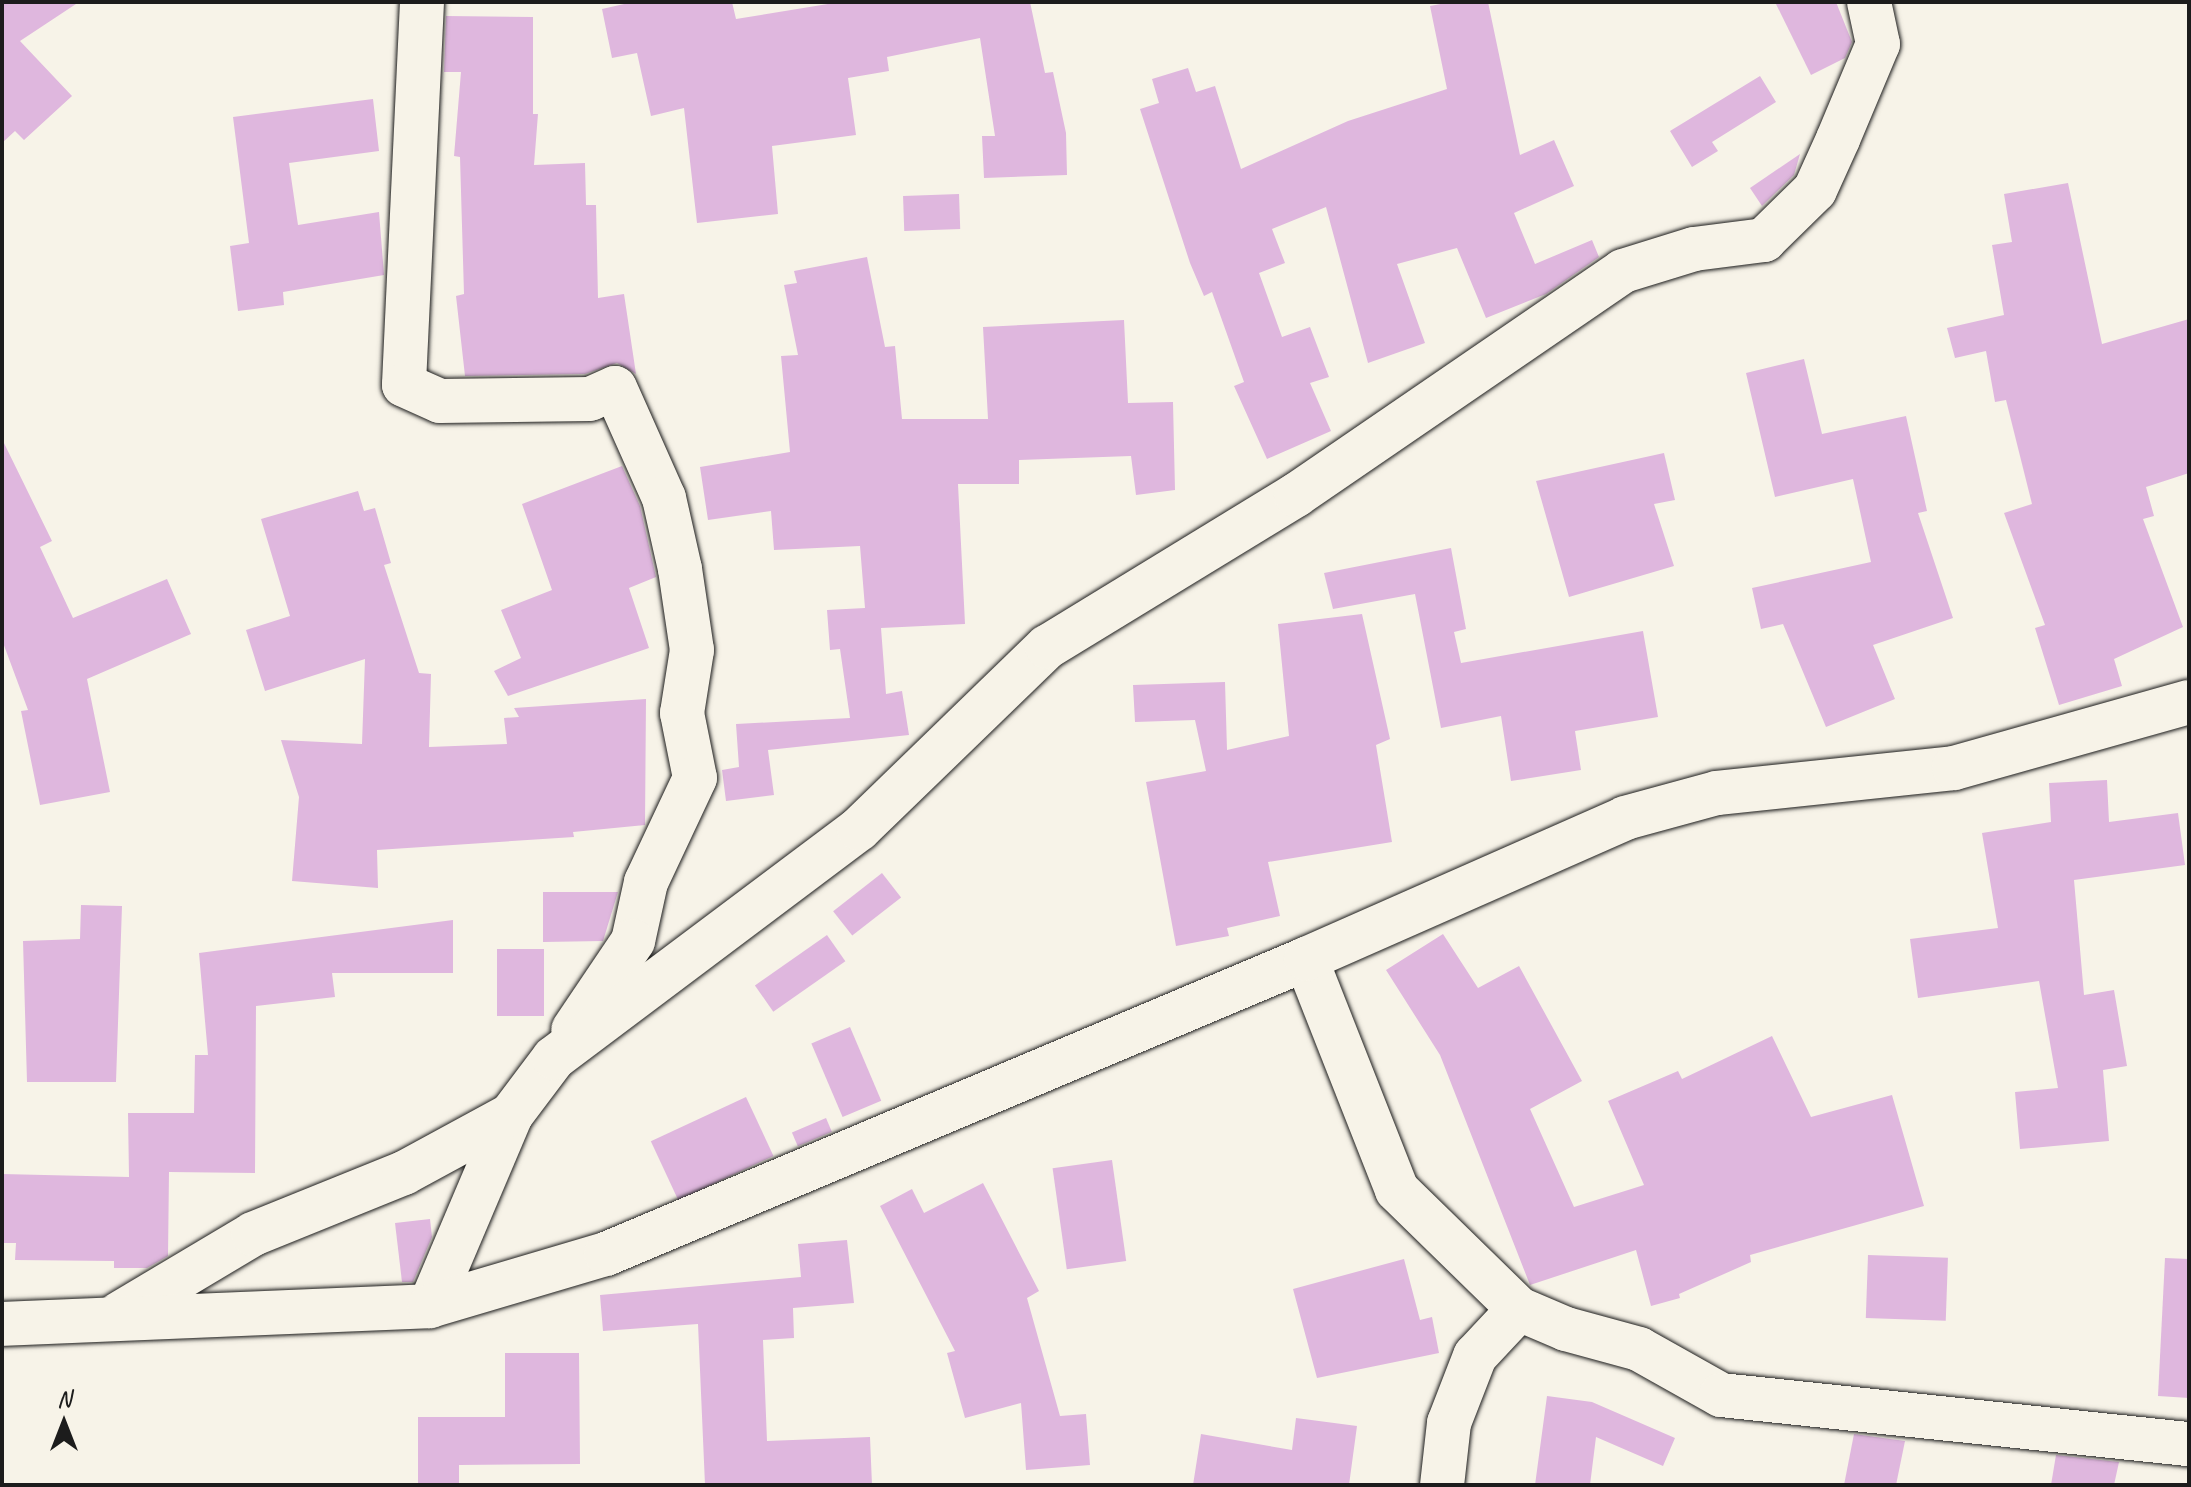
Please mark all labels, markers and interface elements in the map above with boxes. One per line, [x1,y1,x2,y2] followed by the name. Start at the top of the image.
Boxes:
[24,1383,104,1463] north arrow
[57,1385,71,1413] text: N

